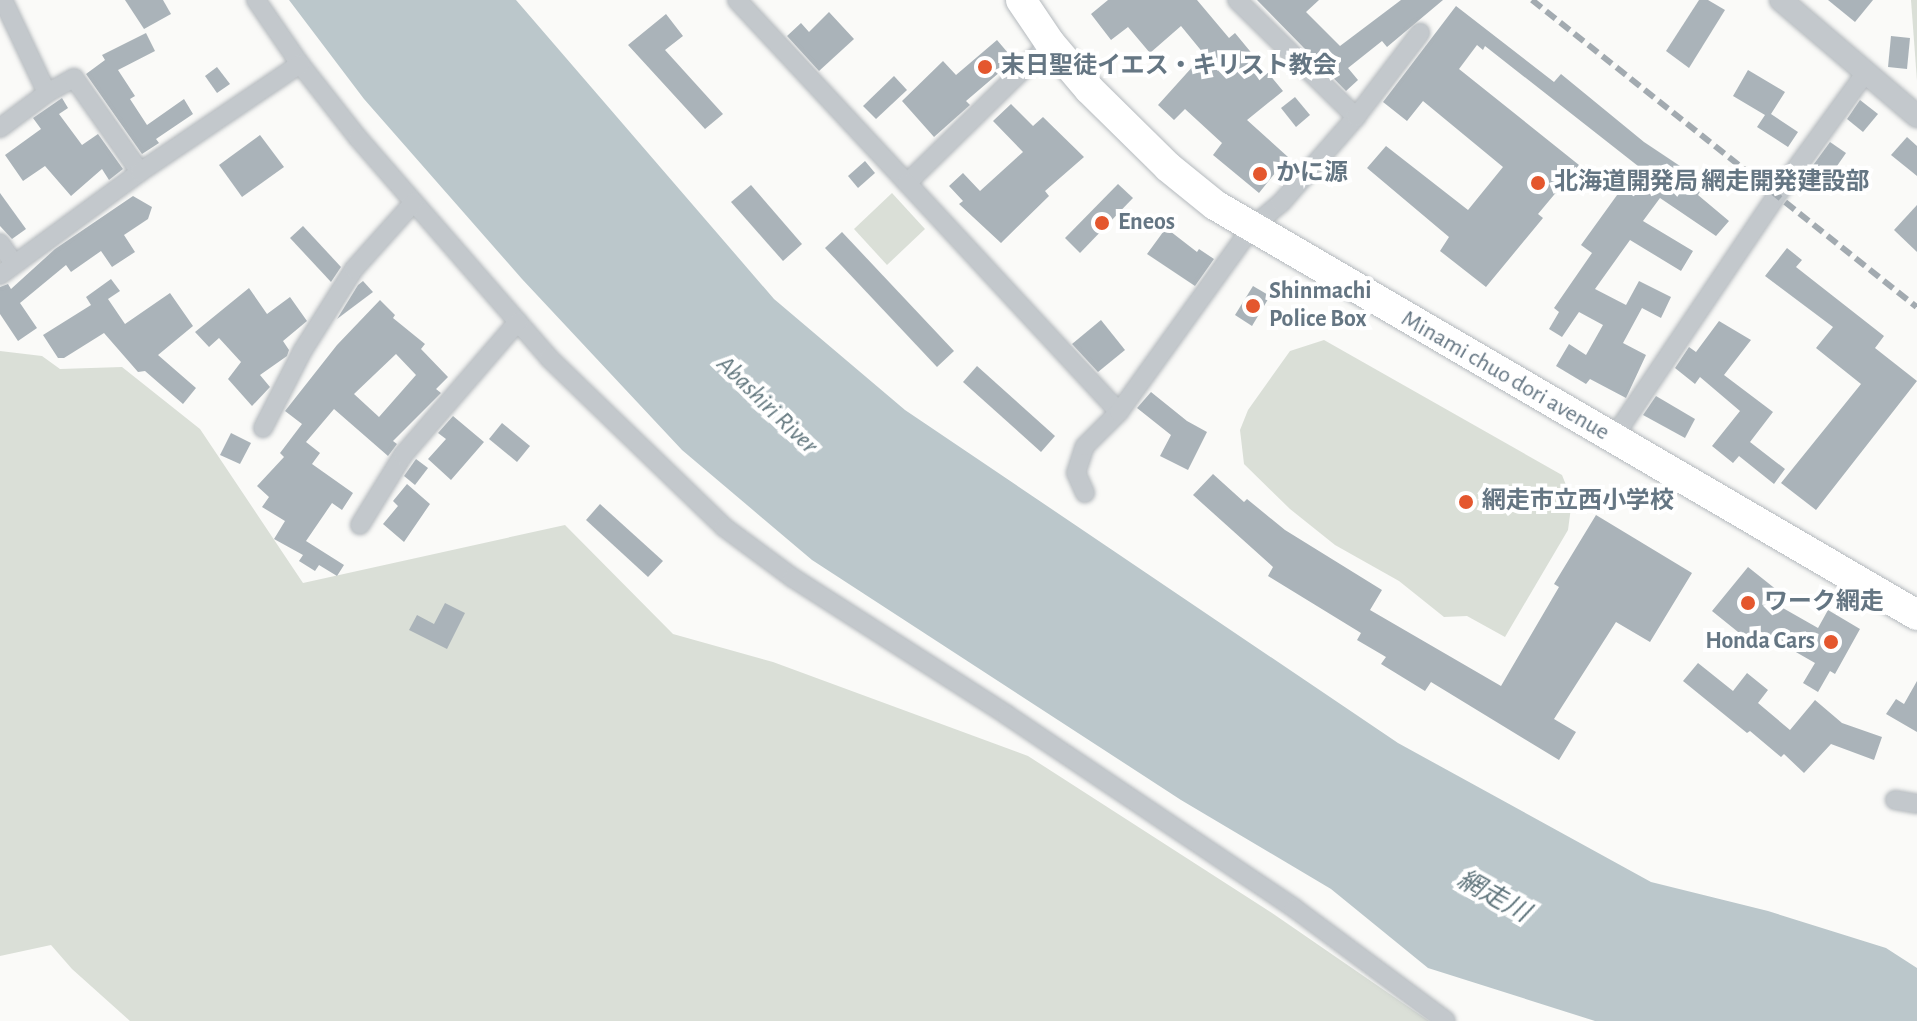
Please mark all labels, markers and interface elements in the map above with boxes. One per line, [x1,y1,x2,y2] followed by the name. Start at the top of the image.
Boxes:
[1001,53,1337,81] place label: 末日聖徒イエス・キリスト教会
[976,58,994,76] marker: 末日聖徒イエス・キリスト教会
[1276,160,1348,188] place label: かに源
[1251,165,1269,183] marker: かに源
[1554,169,1870,197] place label: 北海道開発局 網走開発建設部
[1529,174,1547,192] marker: 北海道開発局 網走開発建設部
[1118,209,1175,237] place label: Eneos
[1093,214,1111,232] marker: Eneos
[1269,278,1372,334] place label: Shinmachi Police Box
[1244,297,1262,315] marker: Shinmachi Police Box
[1396,305,1614,447] street label: Minami chuo dori avenue
[710,349,824,461] water label: Abashiri River
[1482,488,1674,516] place label: 網走市立西小学校
[1457,493,1475,511] marker: 網走市立西小学校
[1764,589,1884,617] place label: ワーク網走
[1739,594,1757,612] marker: ワーク網走
[1705,628,1815,656] place label: Honda Cars
[1822,633,1840,651] marker: Honda Cars
[1451,864,1535,930] water label: 網走川

